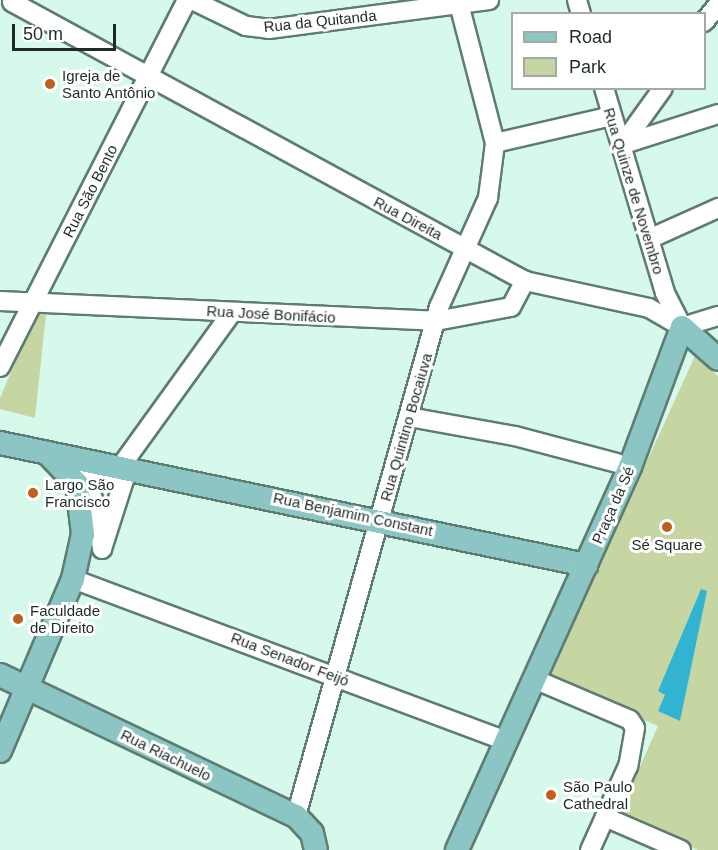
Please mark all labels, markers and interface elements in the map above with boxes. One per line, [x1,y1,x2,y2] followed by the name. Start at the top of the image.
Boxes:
[263,6,377,36] street label: Rua da Quitanda
[15,12,118,50] scale bar
[511,12,706,90] legend
[23,24,63,44] text: 50 m
[569,27,612,47] text: Road
[569,57,606,77] text: Park
[62,66,156,101] place label: Igreja de Santo Antônio
[43,77,57,91] marker: Igreja de Santo Antônio
[600,105,668,277] street label: Rua Quinze de Novembro
[59,142,121,240] street label: Rua São Bento
[371,192,445,244] street label: Rua Direita
[206,302,336,326] street label: Rua José Bonifácio
[376,351,436,503] street label: Rua Quintino Bocaiuva
[588,464,638,546] street label: Praça da Sé
[45,475,114,510] place label: Largo São Francisco
[26,486,40,500] marker: Largo São Francisco
[272,488,434,540] street label: Rua Benjamim Constant
[660,520,674,534] marker: Sé Square
[632,536,702,554] place label: Sé Square
[30,601,100,636] place label: Faculdade de Direito
[11,612,25,626] marker: Faculdade de Direito
[228,628,352,690] street label: Rua Senador Feijó
[118,725,214,785] street label: Rua Riachuelo
[563,777,632,812] place label: São Paulo Cathedral
[544,788,558,802] marker: São Paulo Cathedral

